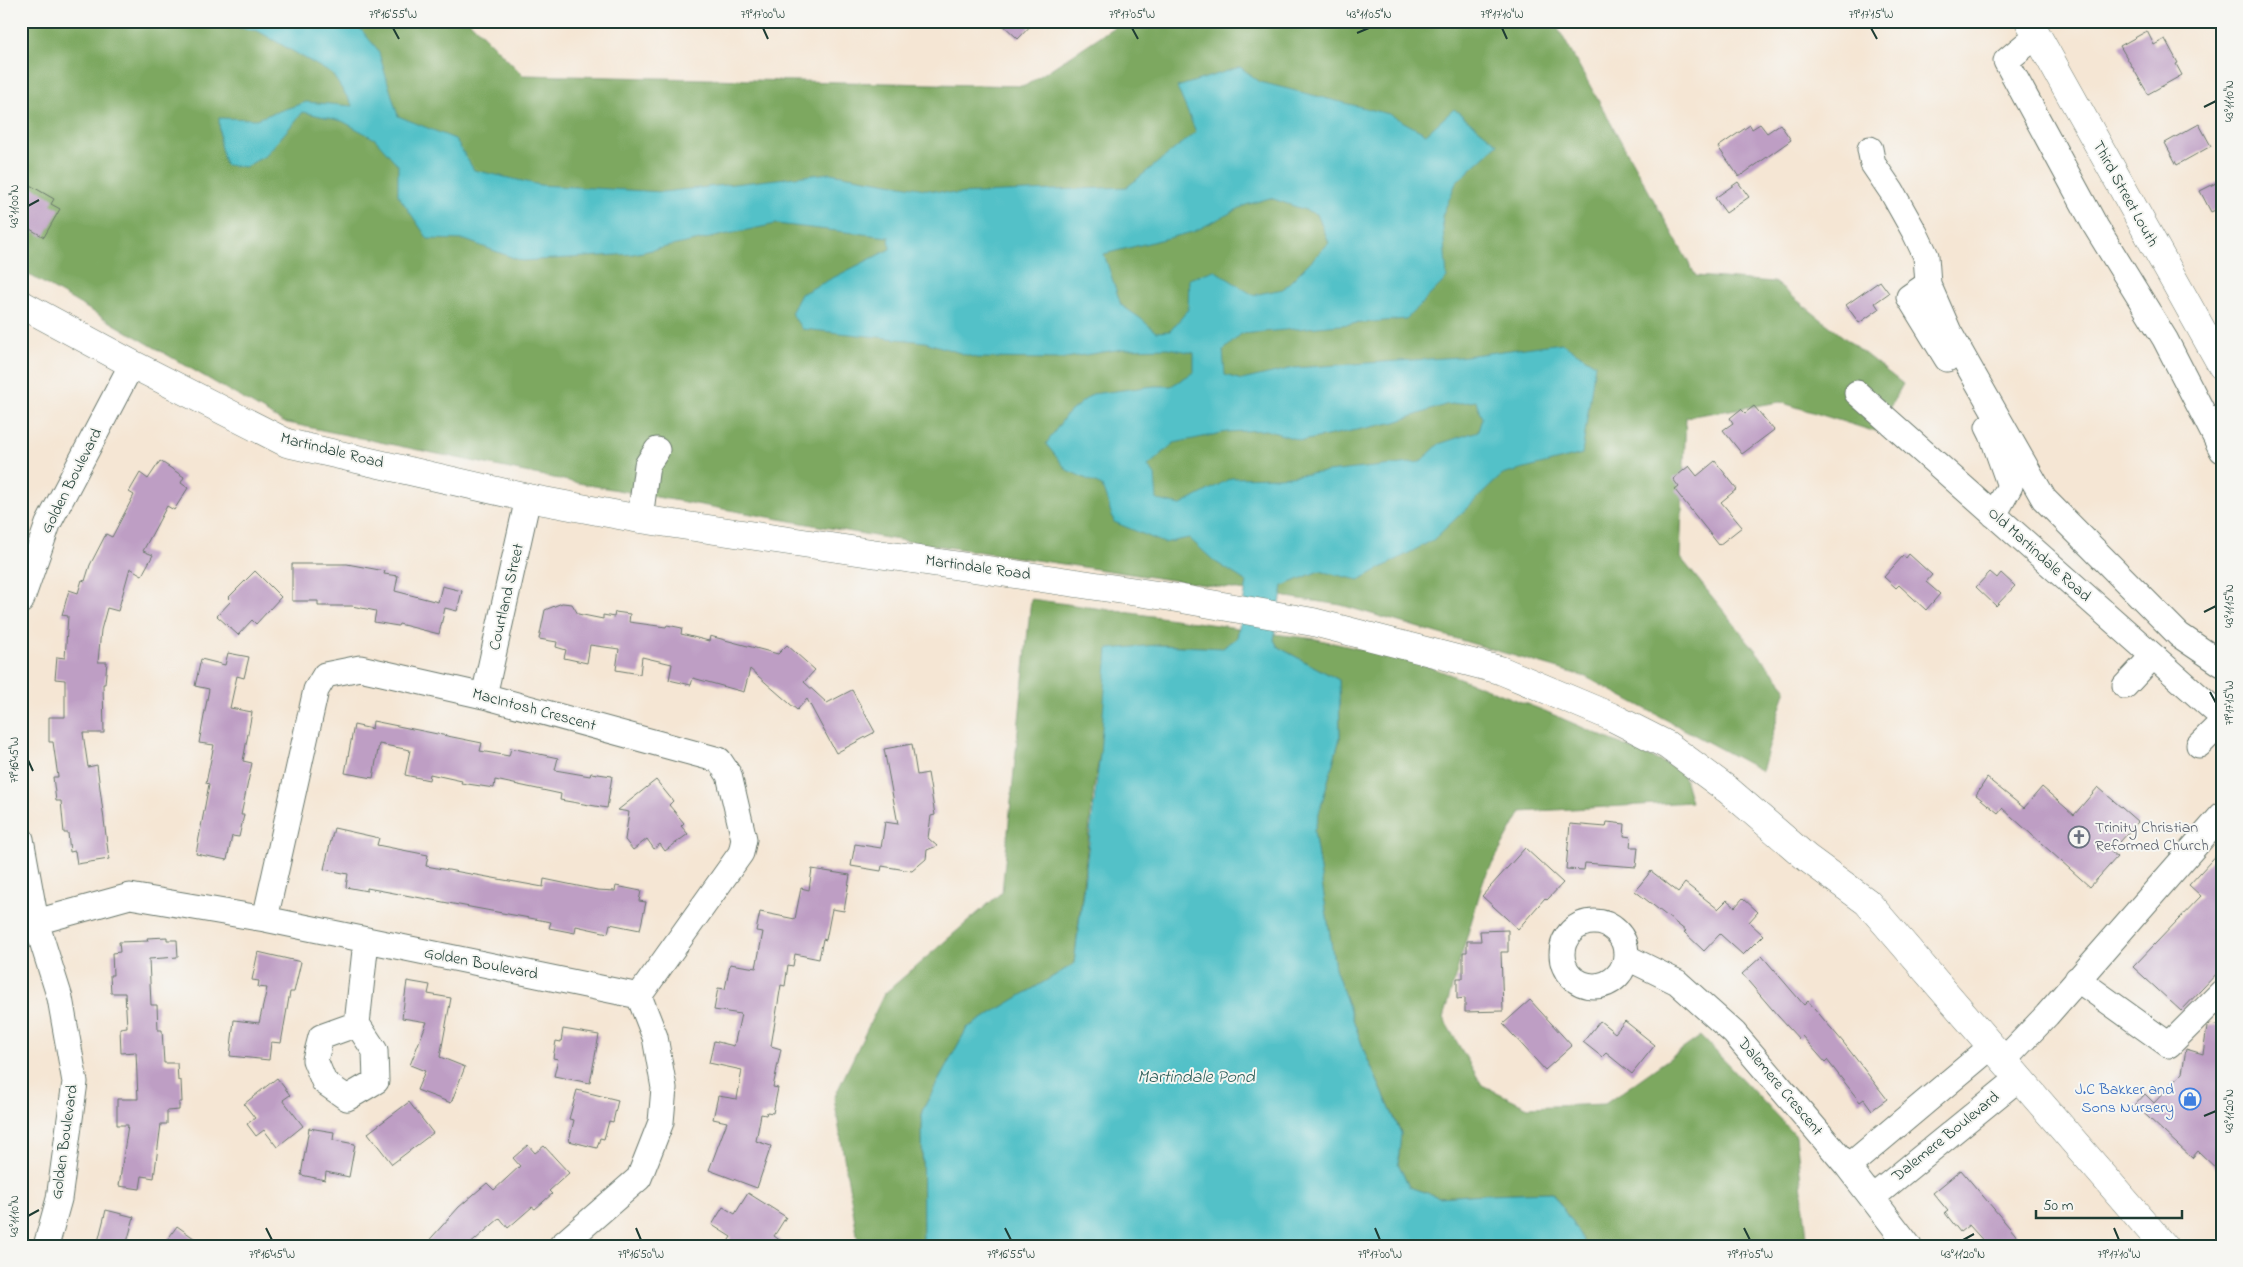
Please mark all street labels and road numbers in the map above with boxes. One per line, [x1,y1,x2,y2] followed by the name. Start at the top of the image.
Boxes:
[2086,136,2164,252] street label: Third Street Louth
[35,424,109,538] street label: Golden Boulevard
[278,427,386,475] street label: Martindale Road
[1982,502,2096,608] street label: Old Martindale Road
[483,541,531,653] street label: Courtland Street
[924,549,1032,587] street label: Martindale Road
[469,682,599,738] street label: MacIntosh Crescent
[422,941,540,987] street label: Golden Boulevard
[1731,1032,1829,1142] street label: Dalemere Crescent
[45,1083,85,1201] street label: Golden Boulevard
[1886,1086,2005,1189] street label: Dalemere Boulevard

